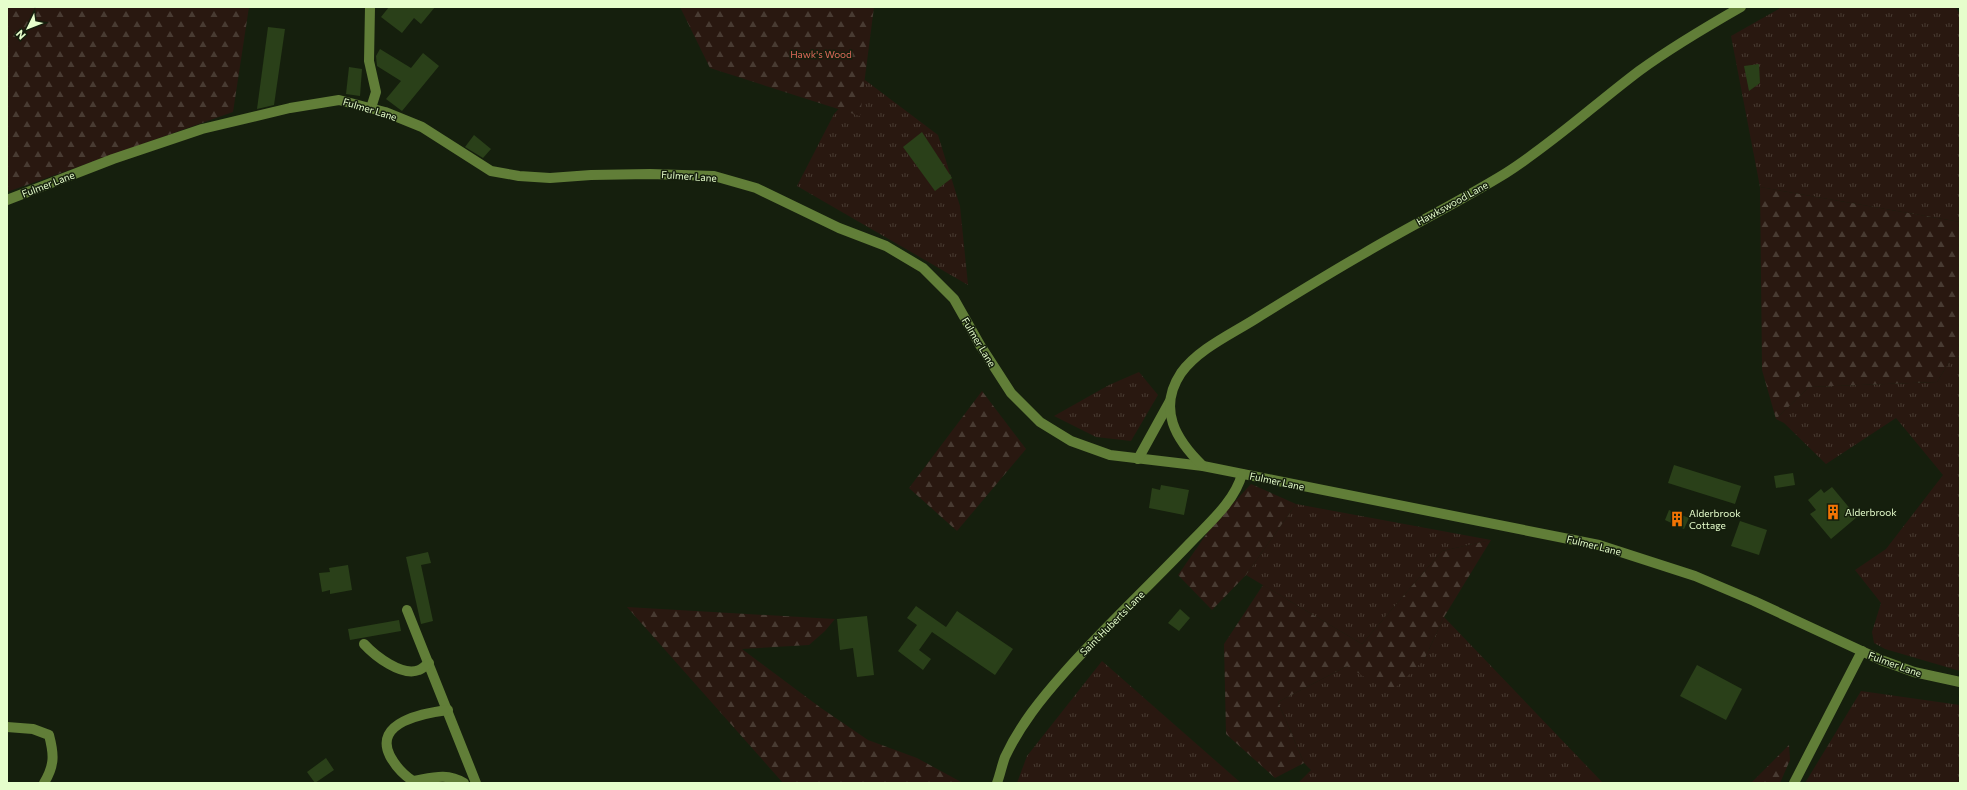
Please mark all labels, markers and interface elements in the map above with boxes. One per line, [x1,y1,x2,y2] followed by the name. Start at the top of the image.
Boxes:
[8,8,48,48] north arrow
[13,28,28,43] text: N
[790,48,852,60] park label: Hawk's Wood
[342,95,398,123] street label: Fulmer Lane
[20,168,76,200] street label: Fulmer Lane
[661,168,717,184] street label: Fulmer Lane
[1414,178,1490,228] street label: Hawkswood Lane
[960,315,998,369] street label: Fulmer Lane
[1249,469,1305,493] street label: Fulmer Lane
[1824,503,1842,521] building icon: Alderbrook
[1845,506,1897,518] place label: Alderbrook
[1689,507,1741,531] place label: Alderbrook Cottage
[1668,510,1686,528] building icon: Alderbrook Cottage
[1566,532,1622,558] street label: Fulmer Lane
[1077,588,1147,658] street label: Saint Huberts Lane
[1867,649,1923,679] street label: Fulmer Lane

